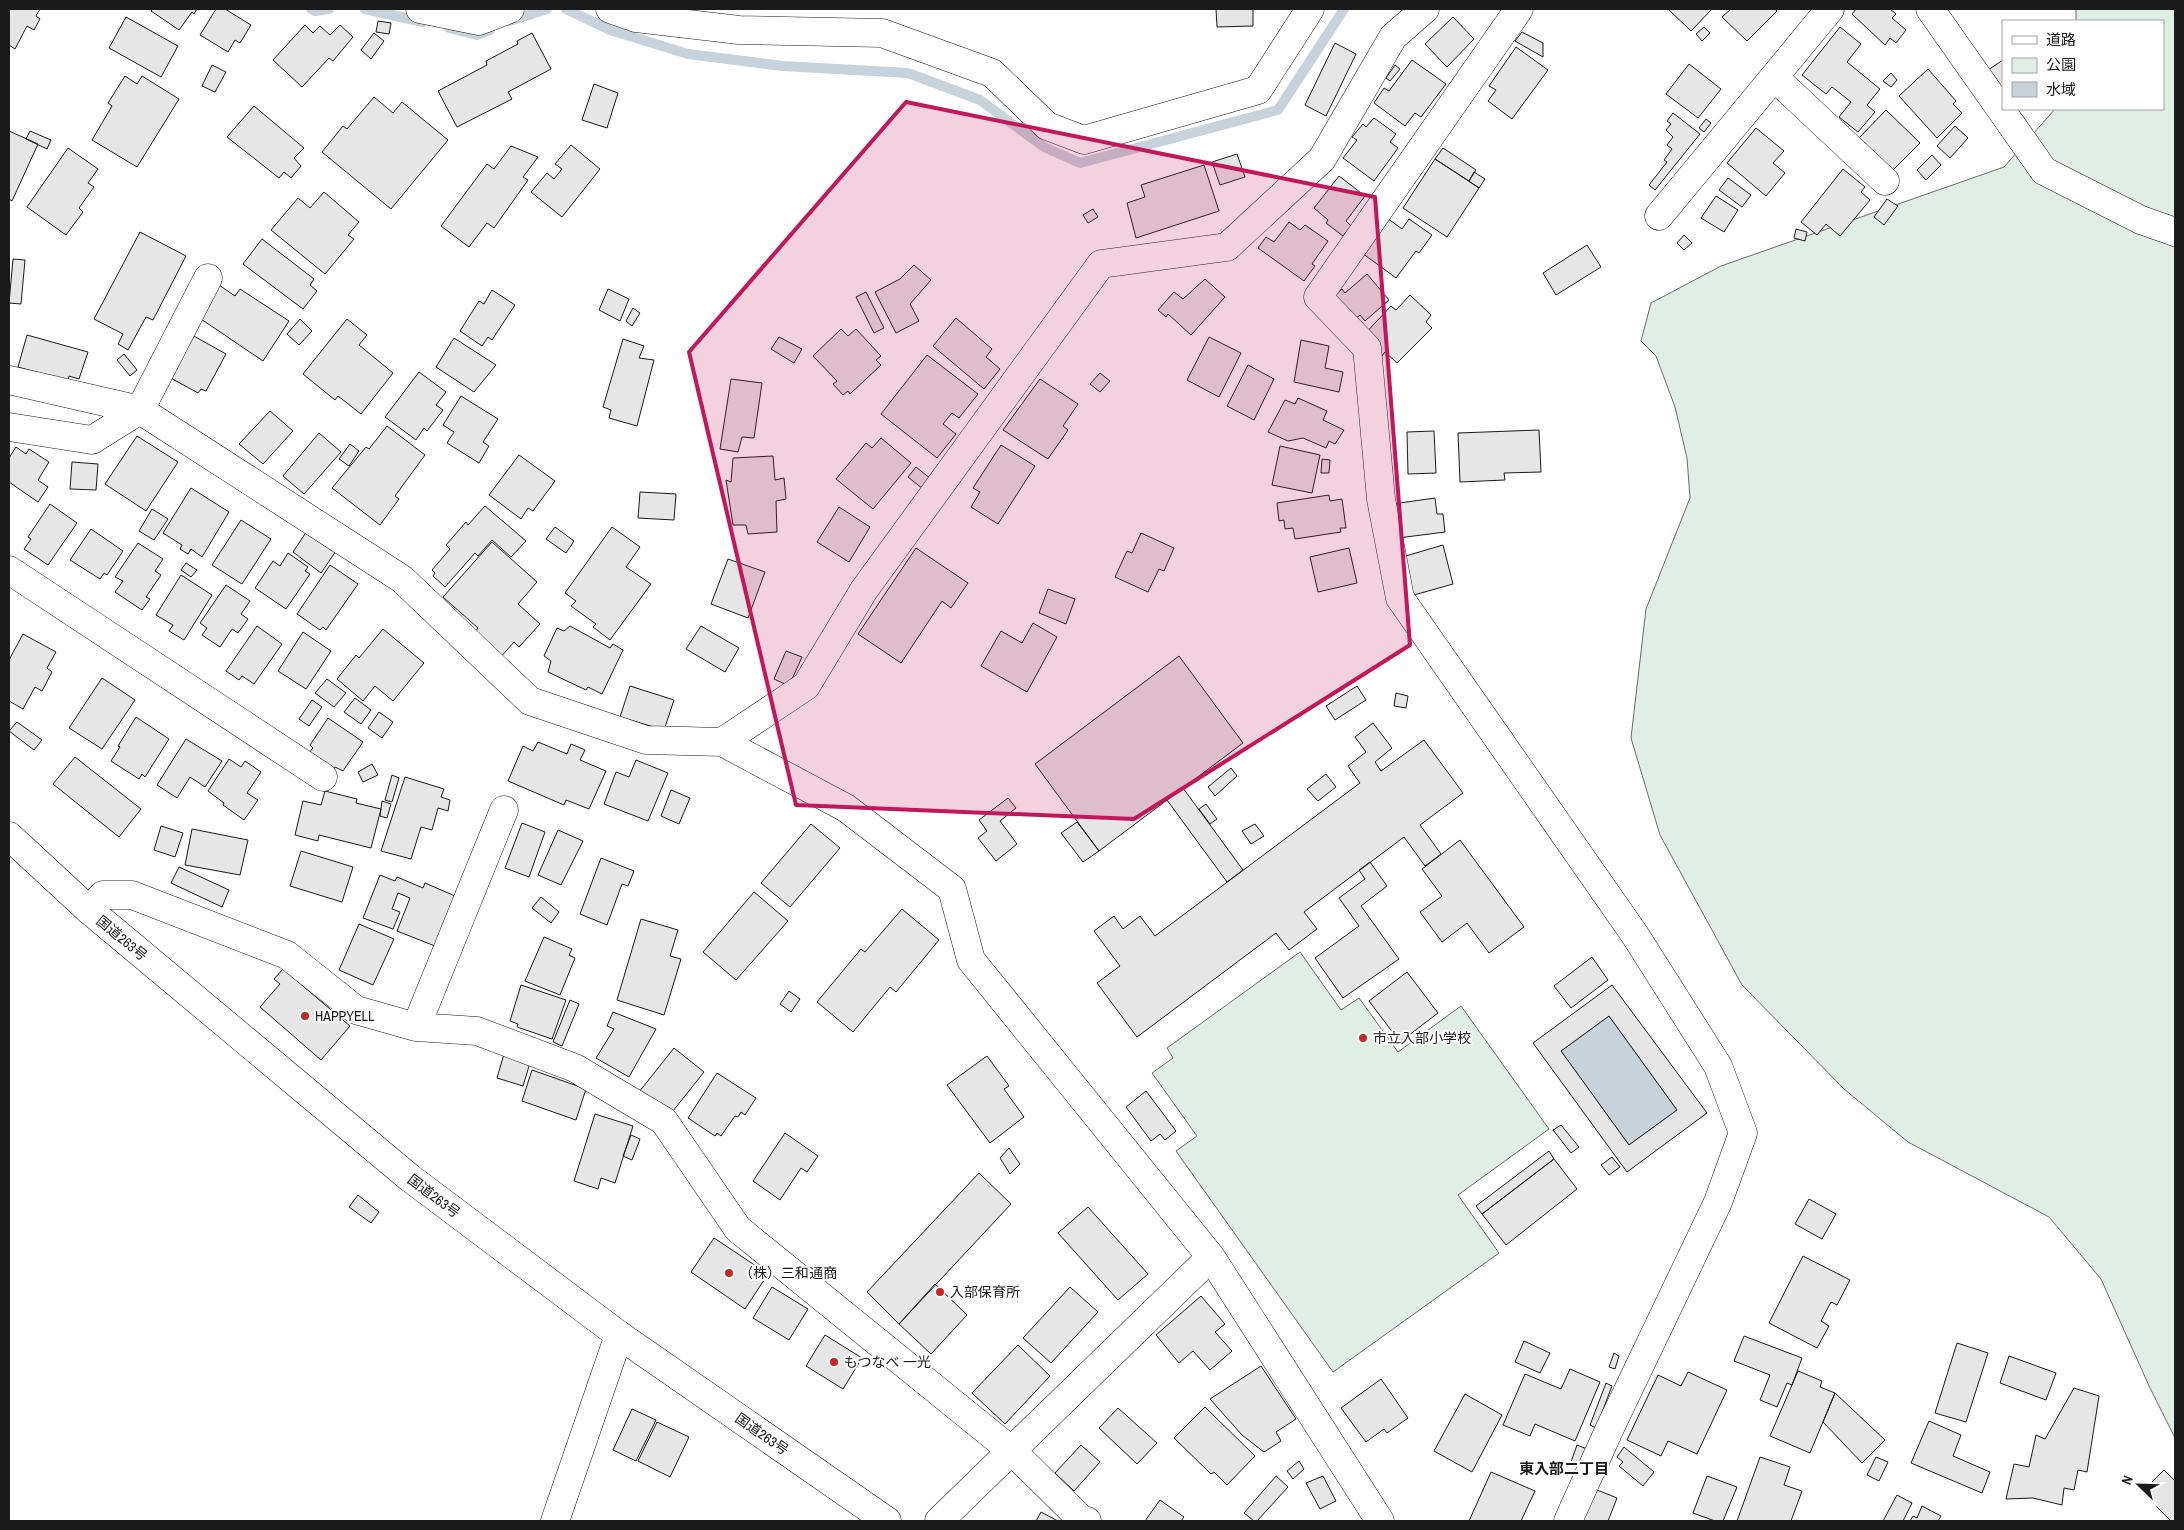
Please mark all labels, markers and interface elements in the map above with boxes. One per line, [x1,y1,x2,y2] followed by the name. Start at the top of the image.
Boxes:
[2002,20,2164,110] legend
[2046,29,2076,50] text: 道路
[2046,54,2076,75] text: 公園
[2046,79,2076,100] text: 水域
[93,911,151,965] street label: 国道263号
[315,1007,375,1025] place label: HAPPYELL
[299,1010,311,1022] marker: HAPPYELL
[1373,1029,1471,1047] place label: 市立入部小学校
[1357,1032,1369,1044] marker: 市立入部小学校
[404,1170,464,1222] street label: 国道263号
[739,1264,837,1282] place label: （株）三和通商
[723,1267,735,1279] marker: （株）三和通商
[950,1283,1020,1301] place label: 入部保育所
[934,1286,946,1298] marker: 入部保育所
[844,1353,931,1371] place label: もつなべ 一光
[828,1356,840,1368] marker: もつなべ 一光
[732,1409,792,1459] street label: 国道263号
[1519,1458,1609,1479] district label: 東入部二丁目
[2114,1460,2164,1510] north arrow
[2117,1473,2137,1487] text: N

